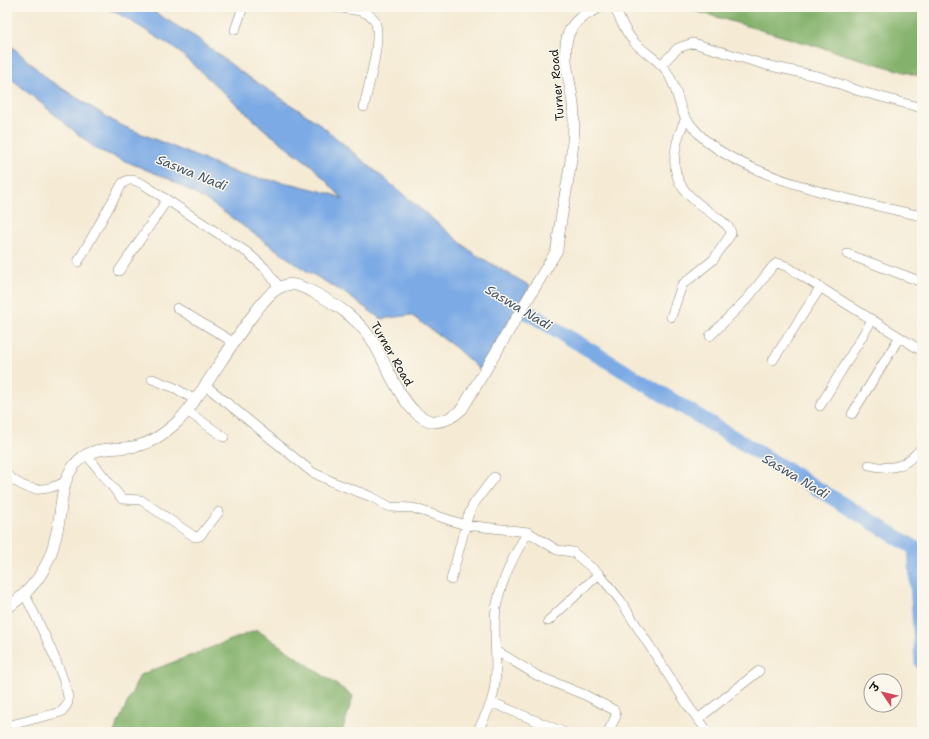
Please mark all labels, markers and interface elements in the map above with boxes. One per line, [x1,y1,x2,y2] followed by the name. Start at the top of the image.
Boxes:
[546,48,568,122] street label: Turner Road
[154,151,230,194] water label: Saswa Nadi
[482,281,555,334] water label: Saswa Nadi
[367,319,417,389] street label: Turner Road
[759,450,832,503] water label: Saswa Nadi
[863,673,903,713] north arrow
[866,679,884,696] text: उ

